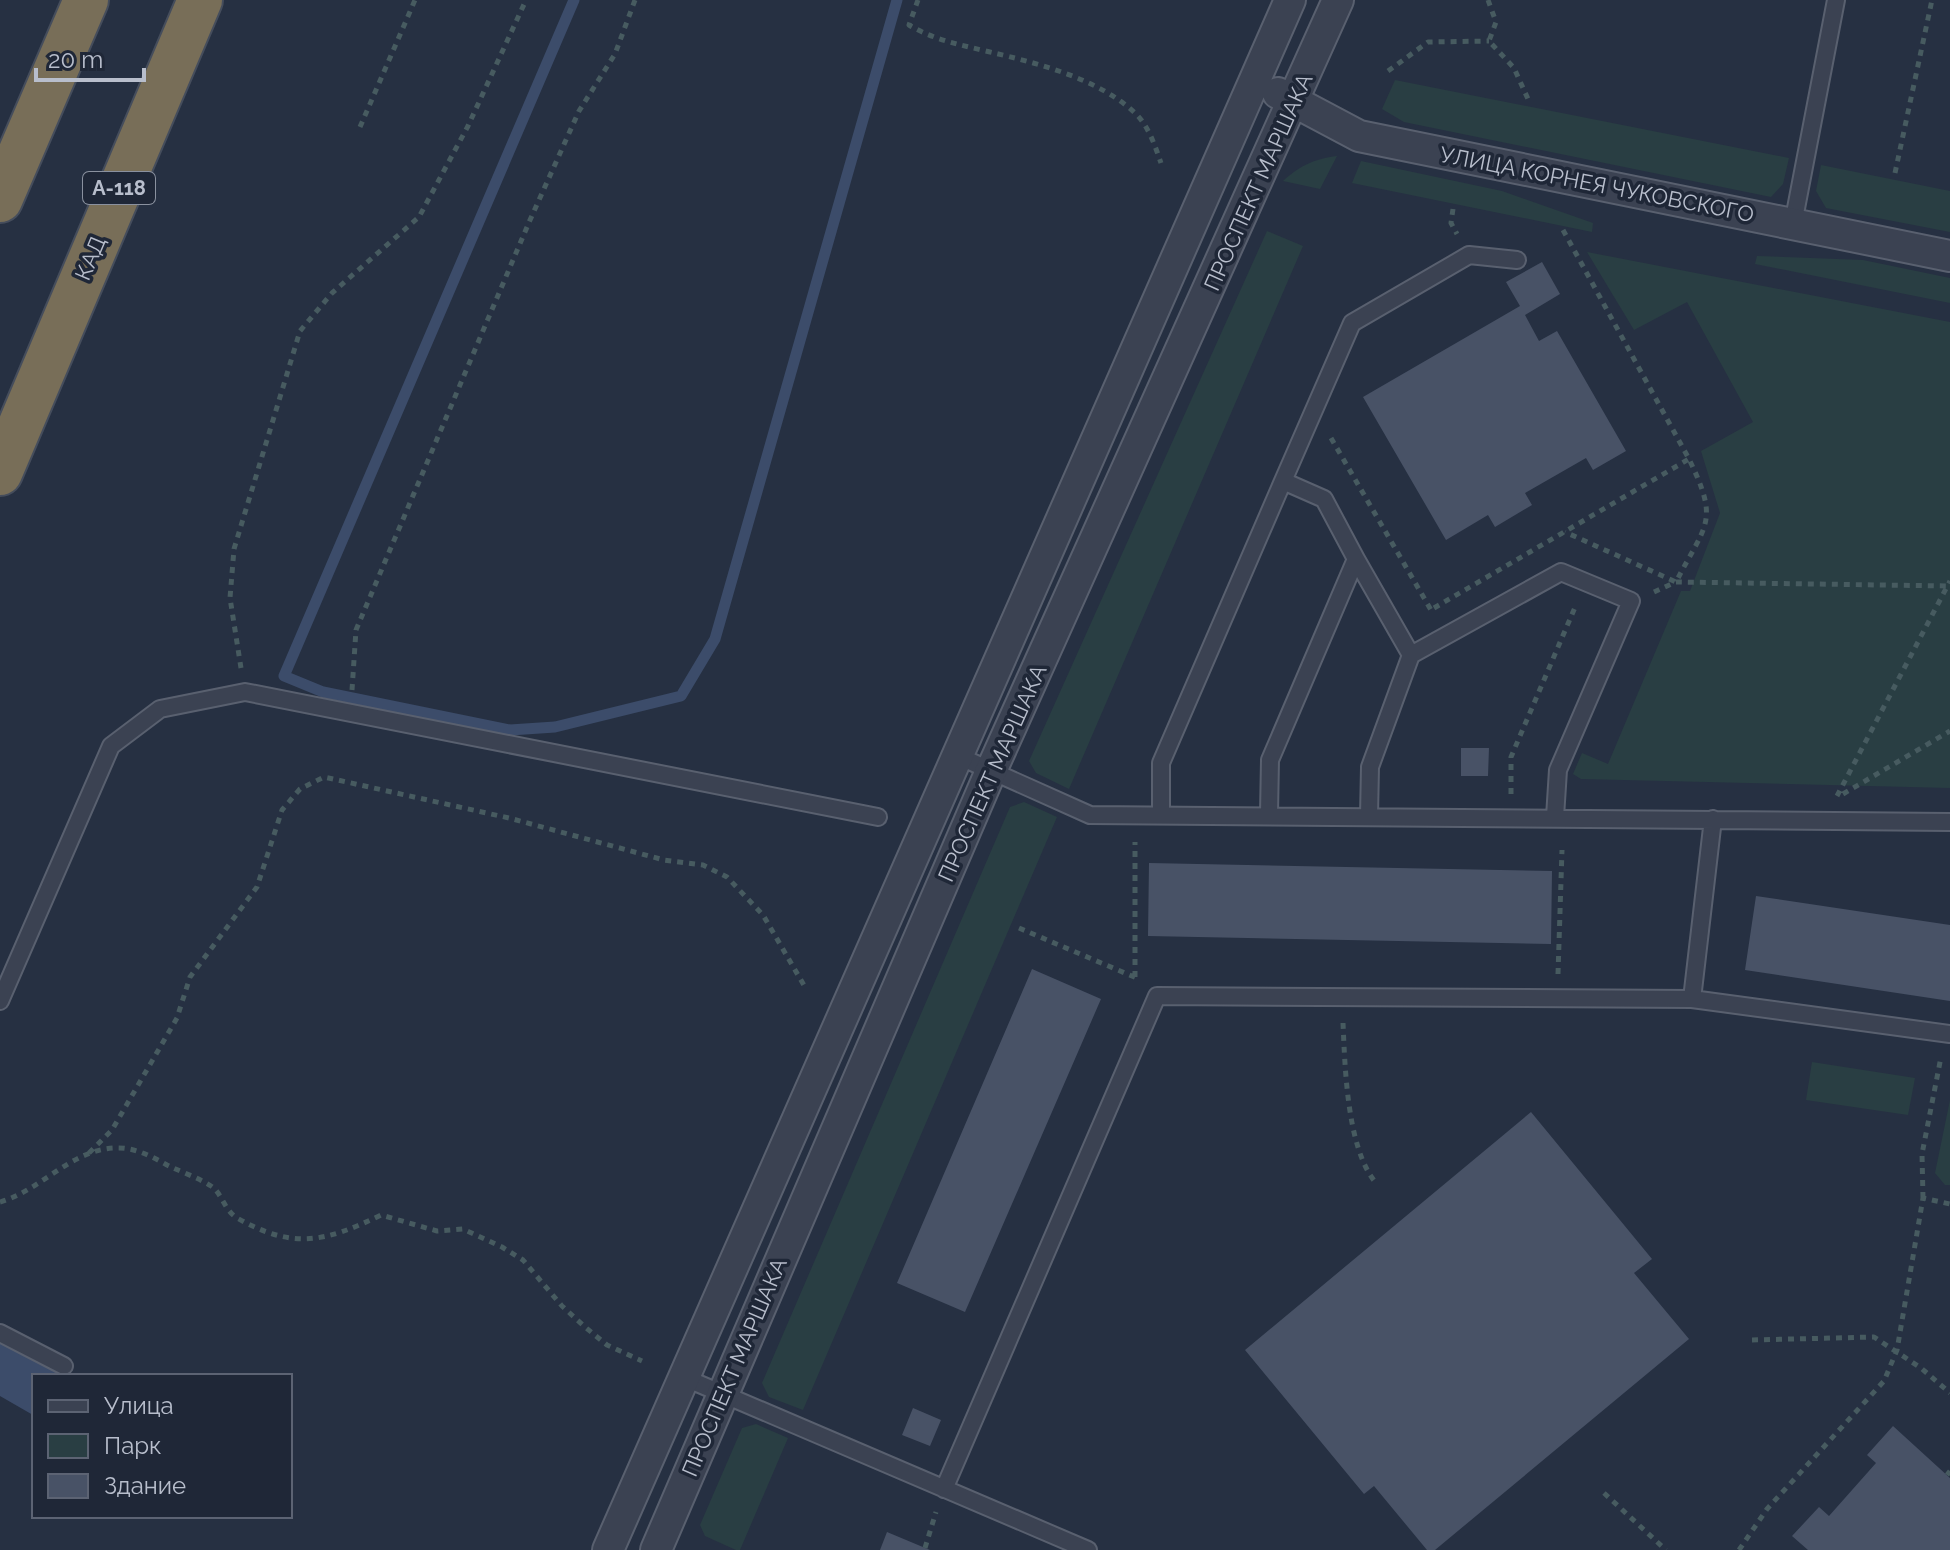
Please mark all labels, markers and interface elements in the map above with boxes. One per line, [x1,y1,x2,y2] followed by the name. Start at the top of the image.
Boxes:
[36,32,144,82] scale bar
[48,45,103,74] text: 20 m
[1198,69,1318,295] street label: ПРОСПЕКТ МАРШАКА
[1438,141,1756,227] street label: УЛИЦА КОРНЕЯ ЧУКОВСКОГО
[83,172,155,204] road number: А-118
[69,232,111,284] street label: КАД
[932,660,1052,886] street label: ПРОСПЕКТ МАРШАКА
[676,1254,792,1480] street label: ПРОСПЕКТ МАРШАКА
[32,1374,292,1518] legend
[104,1391,174,1420] text: Улица
[104,1431,162,1460] text: Парк
[104,1471,186,1500] text: Здание

